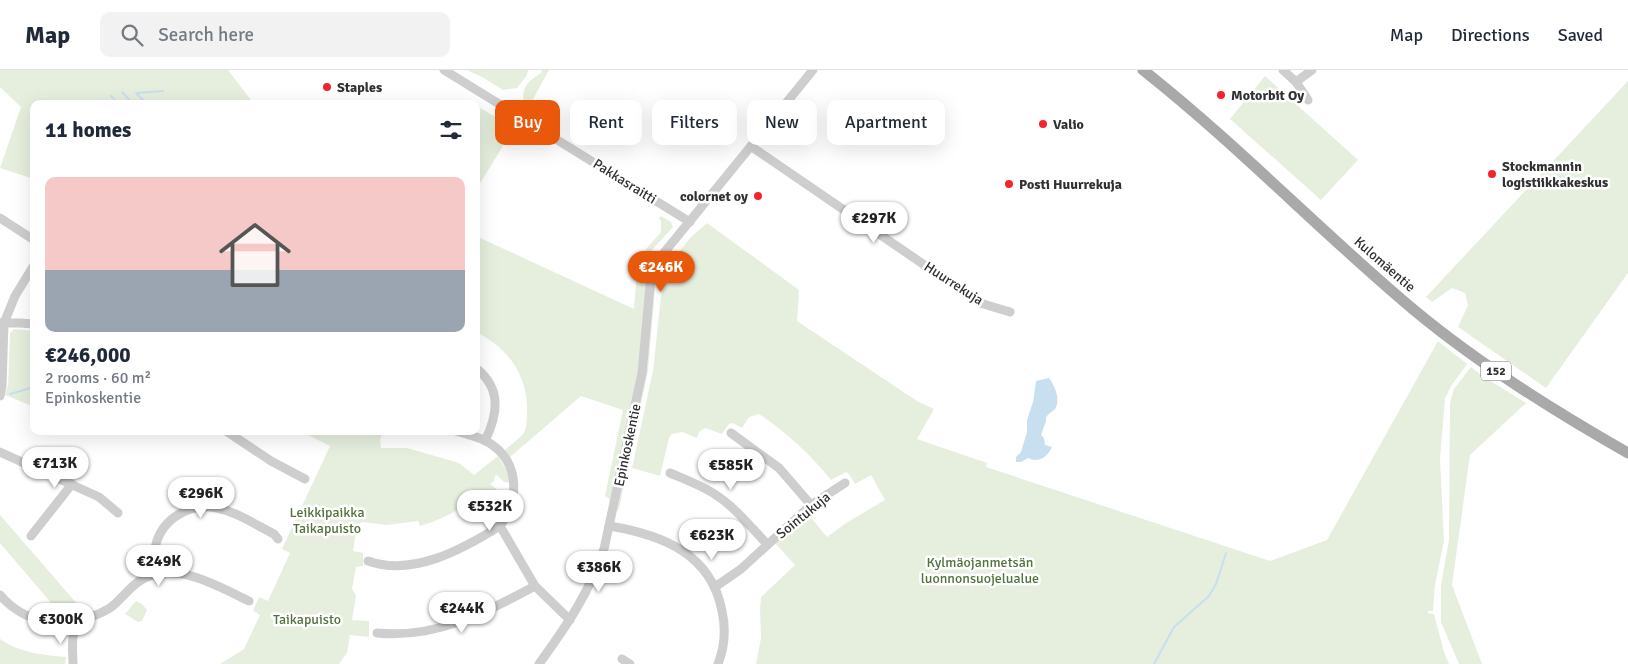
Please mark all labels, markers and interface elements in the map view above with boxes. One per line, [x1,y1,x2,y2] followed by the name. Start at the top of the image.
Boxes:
[100,12,450,57] search box
[25,20,70,50] text: Map
[118,21,146,49] icon: search
[158,23,254,47] text: Search here
[1390,24,1423,46] text: Map
[1451,24,1530,46] text: Directions
[1558,24,1603,46] text: Saved
[337,79,382,96] place label: Staples
[321,81,333,93] marker: Staples
[1231,87,1304,104] place label: Motorbit Oy
[1215,89,1227,101] marker: Motorbit Oy
[495,100,560,145] chip: Buy
[570,100,642,145] chip: Rent
[652,100,737,145] chip: Filters
[747,100,817,145] chip: New
[827,100,945,145] chip: Apartment
[437,116,465,144] icon: filters
[1053,116,1084,133] place label: Valio
[45,117,131,143] text: 11 homes
[1037,118,1049,130] marker: Valio
[590,155,660,208] street label: Pakkasraitti
[1502,158,1608,191] place label: Stockmannin logistiikkakeskus
[1486,168,1498,180] marker: Stockmannin logistiikkakeskus
[1019,176,1122,193] place label: Posti Huurrekuja
[1003,178,1015,190] marker: Posti Huurrekuja
[680,188,748,205] place label: colornet oy
[752,190,764,202] marker: colornet oy
[839,202,909,244] pin: €297K
[852,208,896,228] text: €297K
[210,210,300,300] icon: home
[1351,233,1419,296] street label: Kulomäentie
[626,250,696,293] pin: €246K
[639,257,683,277] text: €246K
[921,258,987,309] street label: Huurrekuja
[45,342,131,368] text: €246,000
[1481,362,1511,380] road number: 152
[45,368,151,388] text: 2 rooms · 60 m²
[45,388,141,408] text: Epinkoskentie
[610,402,645,488] street label: Epinkoskentie
[20,446,90,489] pin: €713K
[696,448,766,491] pin: €585K
[33,453,77,473] text: €713K
[709,455,753,475] text: €585K
[166,476,236,519] pin: €296K
[179,483,223,503] text: €296K
[773,489,834,542] street label: Sointukuja
[455,490,525,532] pin: €532K
[468,496,512,516] text: €532K
[290,504,364,537] park label: Leikkipaikka Taikapuisto
[677,518,747,561] pin: €623K
[690,525,734,545] text: €623K
[124,544,194,587] pin: €249K
[564,550,634,593] pin: €386K
[137,551,181,571] text: €249K
[921,554,1039,587] park label: Kylmäojanmetsän luonnonsuojelualue
[577,557,621,577] text: €386K
[427,592,497,634] pin: €244K
[440,598,484,618] text: €244K
[26,602,96,645] pin: €300K
[39,609,83,629] text: €300K
[273,611,341,628] park label: Taikapuisto

